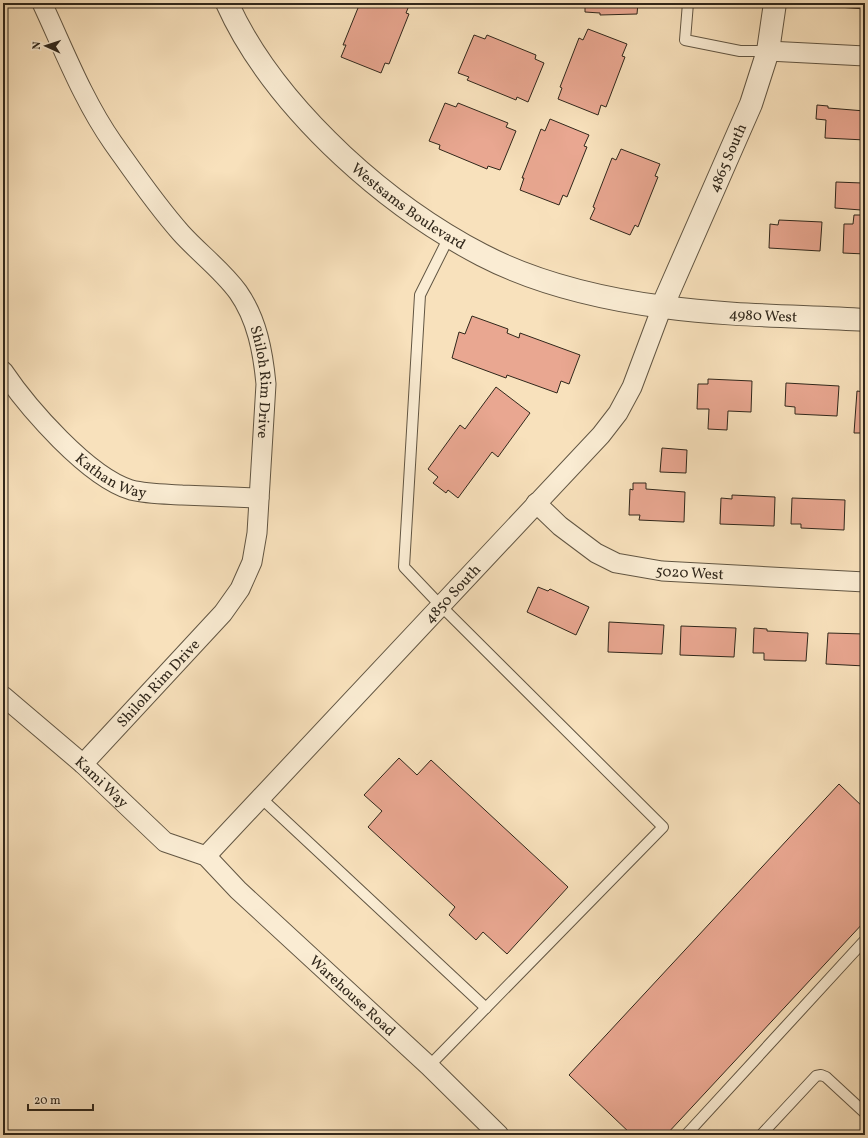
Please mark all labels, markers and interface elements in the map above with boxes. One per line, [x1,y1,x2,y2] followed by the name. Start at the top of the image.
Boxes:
[26,26,66,66] north arrow
[30,41,45,50] text: N
[705,121,753,196] street label: 4865 South
[346,159,469,256] street label: Westsams Boulevard
[728,304,798,329] street label: 4980 West
[243,323,275,439] street label: Shiloh Rim Drive
[70,449,148,505] street label: Kathan Way
[420,560,486,629] street label: 4850 South
[654,561,724,586] street label: 5020 West
[113,635,206,733] street label: Shiloh Rim Drive
[69,752,132,814] street label: Kami Way
[304,951,399,1042] street label: Warehouse Road
[28,1086,93,1112] scale bar
[34,1093,61,1109] text: 20 m

